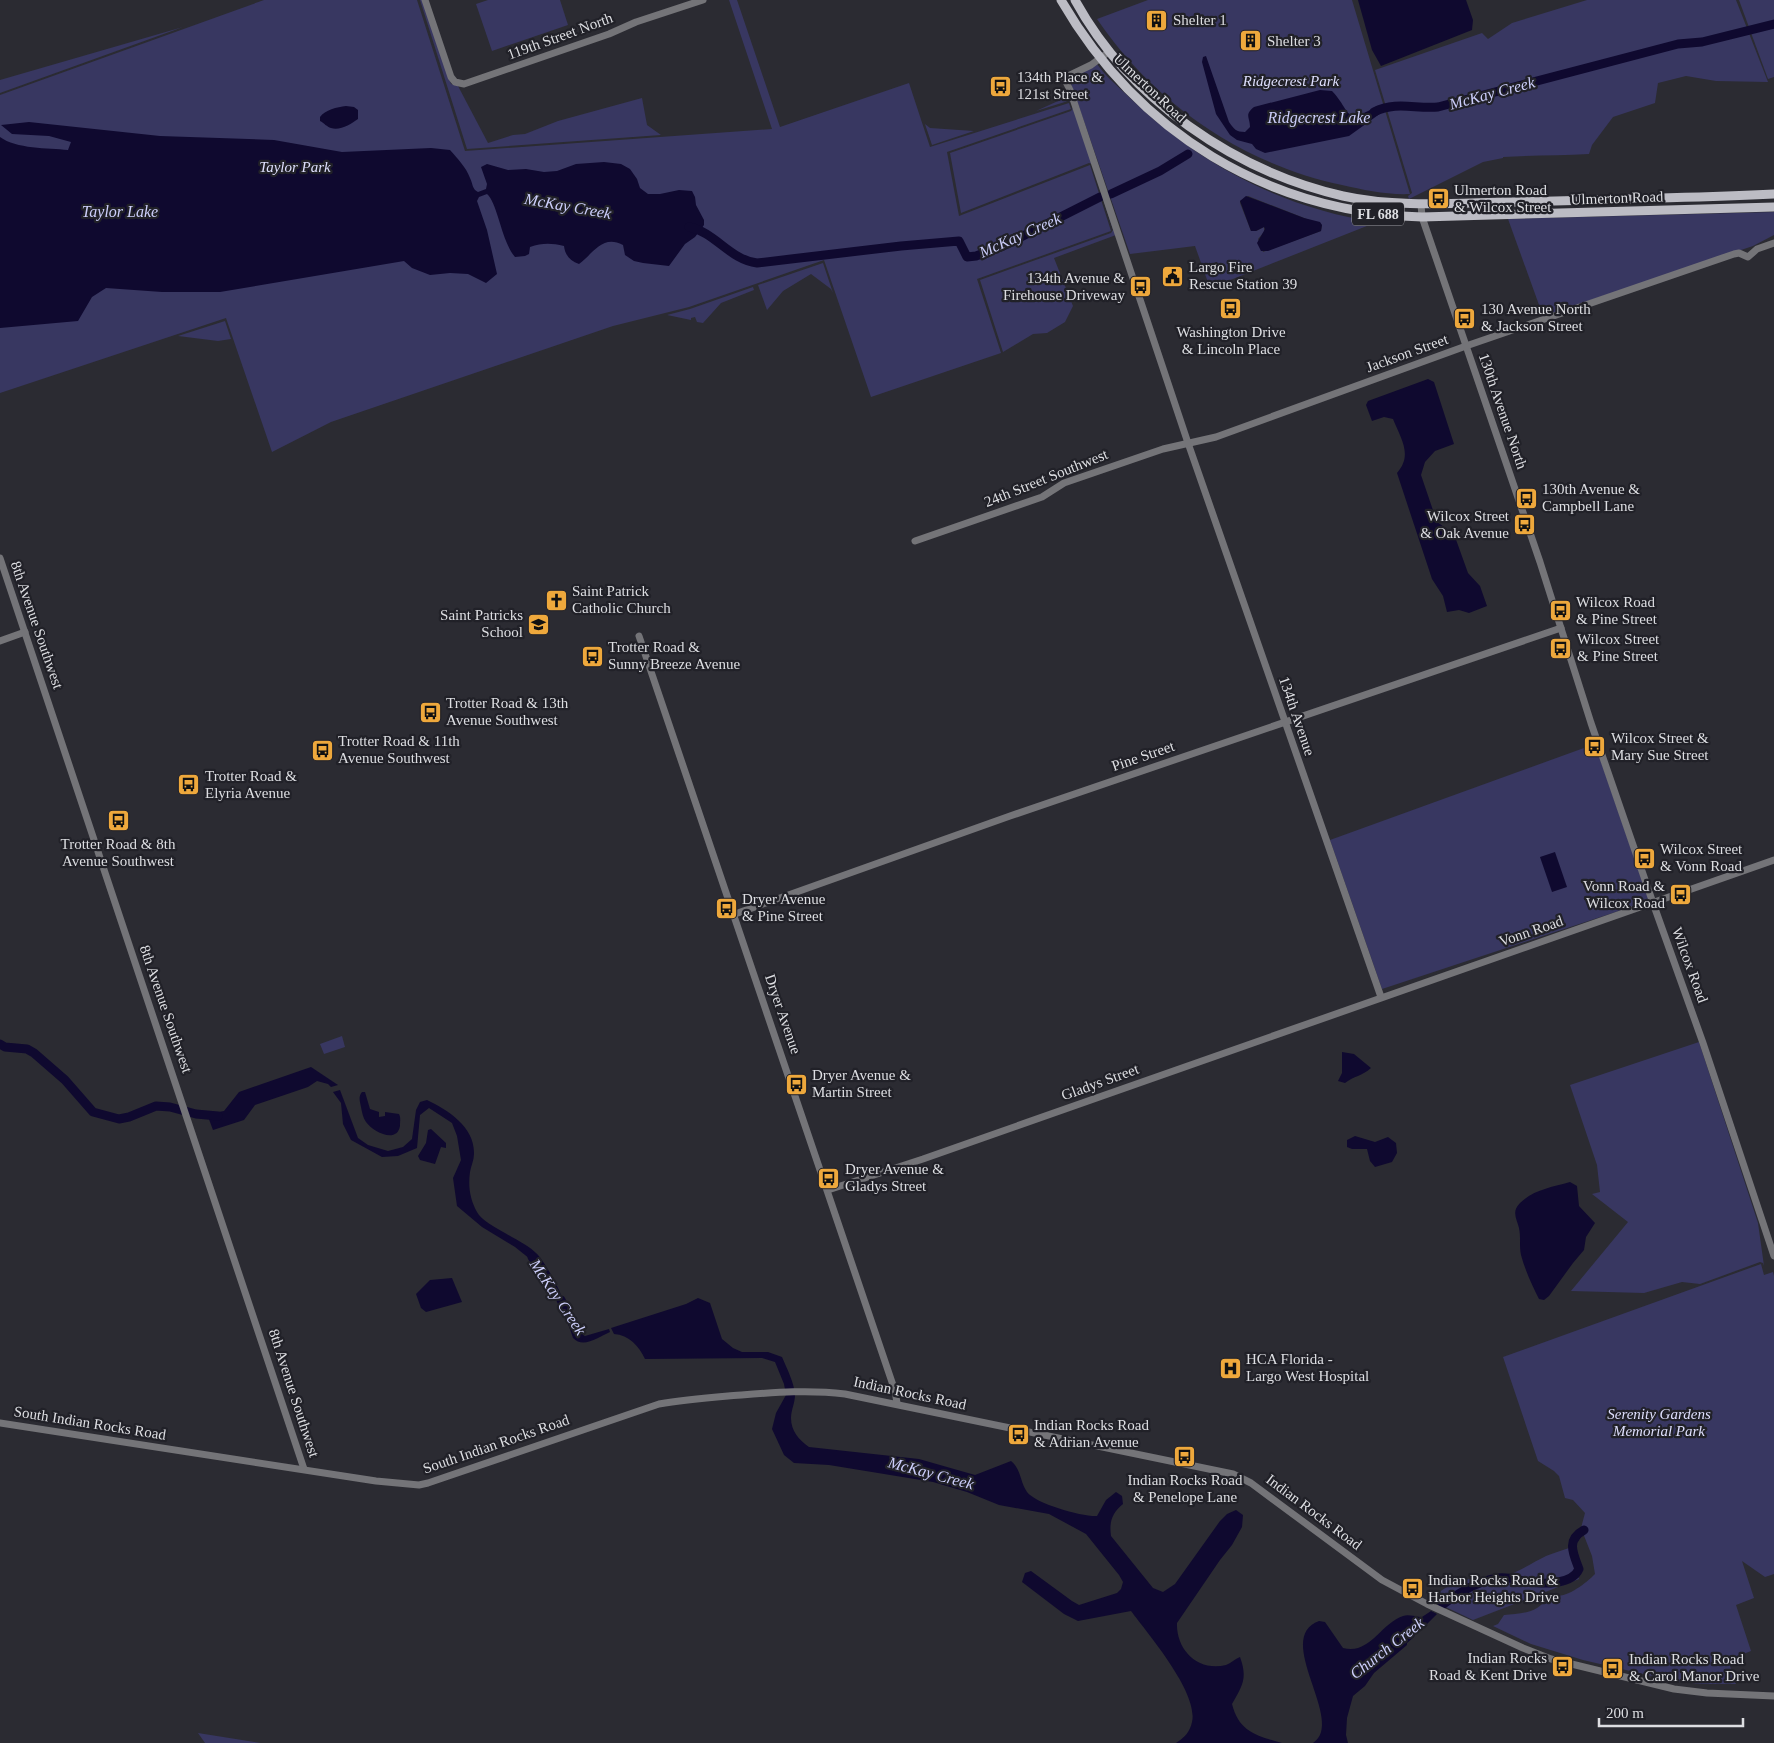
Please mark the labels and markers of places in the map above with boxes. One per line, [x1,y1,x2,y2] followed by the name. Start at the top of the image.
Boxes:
[1145,8,1169,32] building icon: Shelter 1
[1173,12,1227,28] place label: Shelter 1
[1239,29,1263,53] building icon: Shelter 3
[1267,33,1321,49] place label: Shelter 3
[1017,69,1103,102] place label: 134th Place & 121st Street
[989,74,1013,98] bus stop icon: 134th Place & 121st Street
[1454,182,1552,215] place label: Ulmerton Road & Wilcox Street
[1426,187,1450,211] bus stop icon: Ulmerton Road & Wilcox Street
[1189,259,1297,292] place label: Largo Fire Rescue Station 39
[1161,264,1185,288] public building icon: Largo Fire Rescue Station 39
[1003,270,1125,303] place label: 134th Avenue & Firehouse Driveway
[1129,275,1153,299] bus stop icon: 134th Avenue & Firehouse Driveway
[1219,297,1243,321] bus stop icon: Washington Drive & Lincoln Place
[1481,301,1591,334] place label: 130 Avenue North & Jackson Street
[1453,306,1477,330] bus stop icon: 130 Avenue North & Jackson Street
[1176,324,1286,357] place label: Washington Drive & Lincoln Place
[1542,481,1640,514] place label: 130th Avenue & Campbell Lane
[1514,486,1538,510] bus stop icon: 130th Avenue & Campbell Lane
[1420,508,1510,541] place label: Wilcox Street & Oak Avenue
[1513,513,1537,537] bus stop icon: Wilcox Street & Oak Avenue
[572,583,671,616] place label: Saint Patrick Catholic Church
[544,588,568,612] church icon: Saint Patrick Catholic Church
[1576,594,1658,627] place label: Wilcox Road & Pine Street
[1548,599,1572,623] bus stop icon: Wilcox Road & Pine Street
[440,607,523,640] place label: Saint Patricks School
[527,612,551,636] school or university icon: Saint Patricks School
[1577,631,1660,664] place label: Wilcox Street & Pine Street
[1549,636,1573,660] bus stop icon: Wilcox Street & Pine Street
[608,639,741,672] place label: Trotter Road & Sunny Breeze Avenue
[580,644,604,668] bus stop icon: Trotter Road & Sunny Breeze Avenue
[446,695,569,728] place label: Trotter Road & 13th Avenue Southwest
[418,700,442,724] bus stop icon: Trotter Road & 13th Avenue Southwest
[1611,730,1709,763] place label: Wilcox Street & Mary Sue Street
[338,733,460,766] place label: Trotter Road & 11th Avenue Southwest
[1583,735,1607,759] bus stop icon: Wilcox Street & Mary Sue Street
[310,738,334,762] bus stop icon: Trotter Road & 11th Avenue Southwest
[205,768,297,801] place label: Trotter Road & Elyria Avenue
[177,773,201,797] bus stop icon: Trotter Road & Elyria Avenue
[106,809,130,833] bus stop icon: Trotter Road & 8th Avenue Southwest
[61,836,176,869] place label: Trotter Road & 8th Avenue Southwest
[1660,841,1743,874] place label: Wilcox Street & Vonn Road
[1632,846,1656,870] bus stop icon: Wilcox Street & Vonn Road
[1583,878,1665,911] place label: Vonn Road & Wilcox Road
[1669,883,1693,907] bus stop icon: Vonn Road & Wilcox Road
[742,891,826,924] place label: Dryer Avenue & Pine Street
[714,896,738,920] bus stop icon: Dryer Avenue & Pine Street
[812,1067,911,1100] place label: Dryer Avenue & Martin Street
[784,1072,808,1096] bus stop icon: Dryer Avenue & Martin Street
[845,1161,944,1194] place label: Dryer Avenue & Gladys Street
[817,1166,841,1190] bus stop icon: Dryer Avenue & Gladys Street
[1246,1351,1369,1384] place label: HCA Florida - Largo West Hospital
[1218,1356,1242,1380] hospital icon: HCA Florida - Largo West Hospital
[1034,1417,1149,1450] place label: Indian Rocks Road & Adrian Avenue
[1006,1422,1030,1446] bus stop icon: Indian Rocks Road & Adrian Avenue
[1173,1445,1197,1469] bus stop icon: Indian Rocks Road & Penelope Lane
[1128,1472,1243,1505] place label: Indian Rocks Road & Penelope Lane
[1428,1572,1559,1605] place label: Indian Rocks Road & Harbor Heights Drive
[1400,1577,1424,1601] bus stop icon: Indian Rocks Road & Harbor Heights Drive
[1429,1650,1547,1683] place label: Indian Rocks Road & Kent Drive
[1629,1651,1760,1684] place label: Indian Rocks Road & Carol Manor Drive
[1551,1655,1575,1679] bus stop icon: Indian Rocks Road & Kent Drive
[1601,1656,1625,1680] bus stop icon: Indian Rocks Road & Carol Manor Drive

